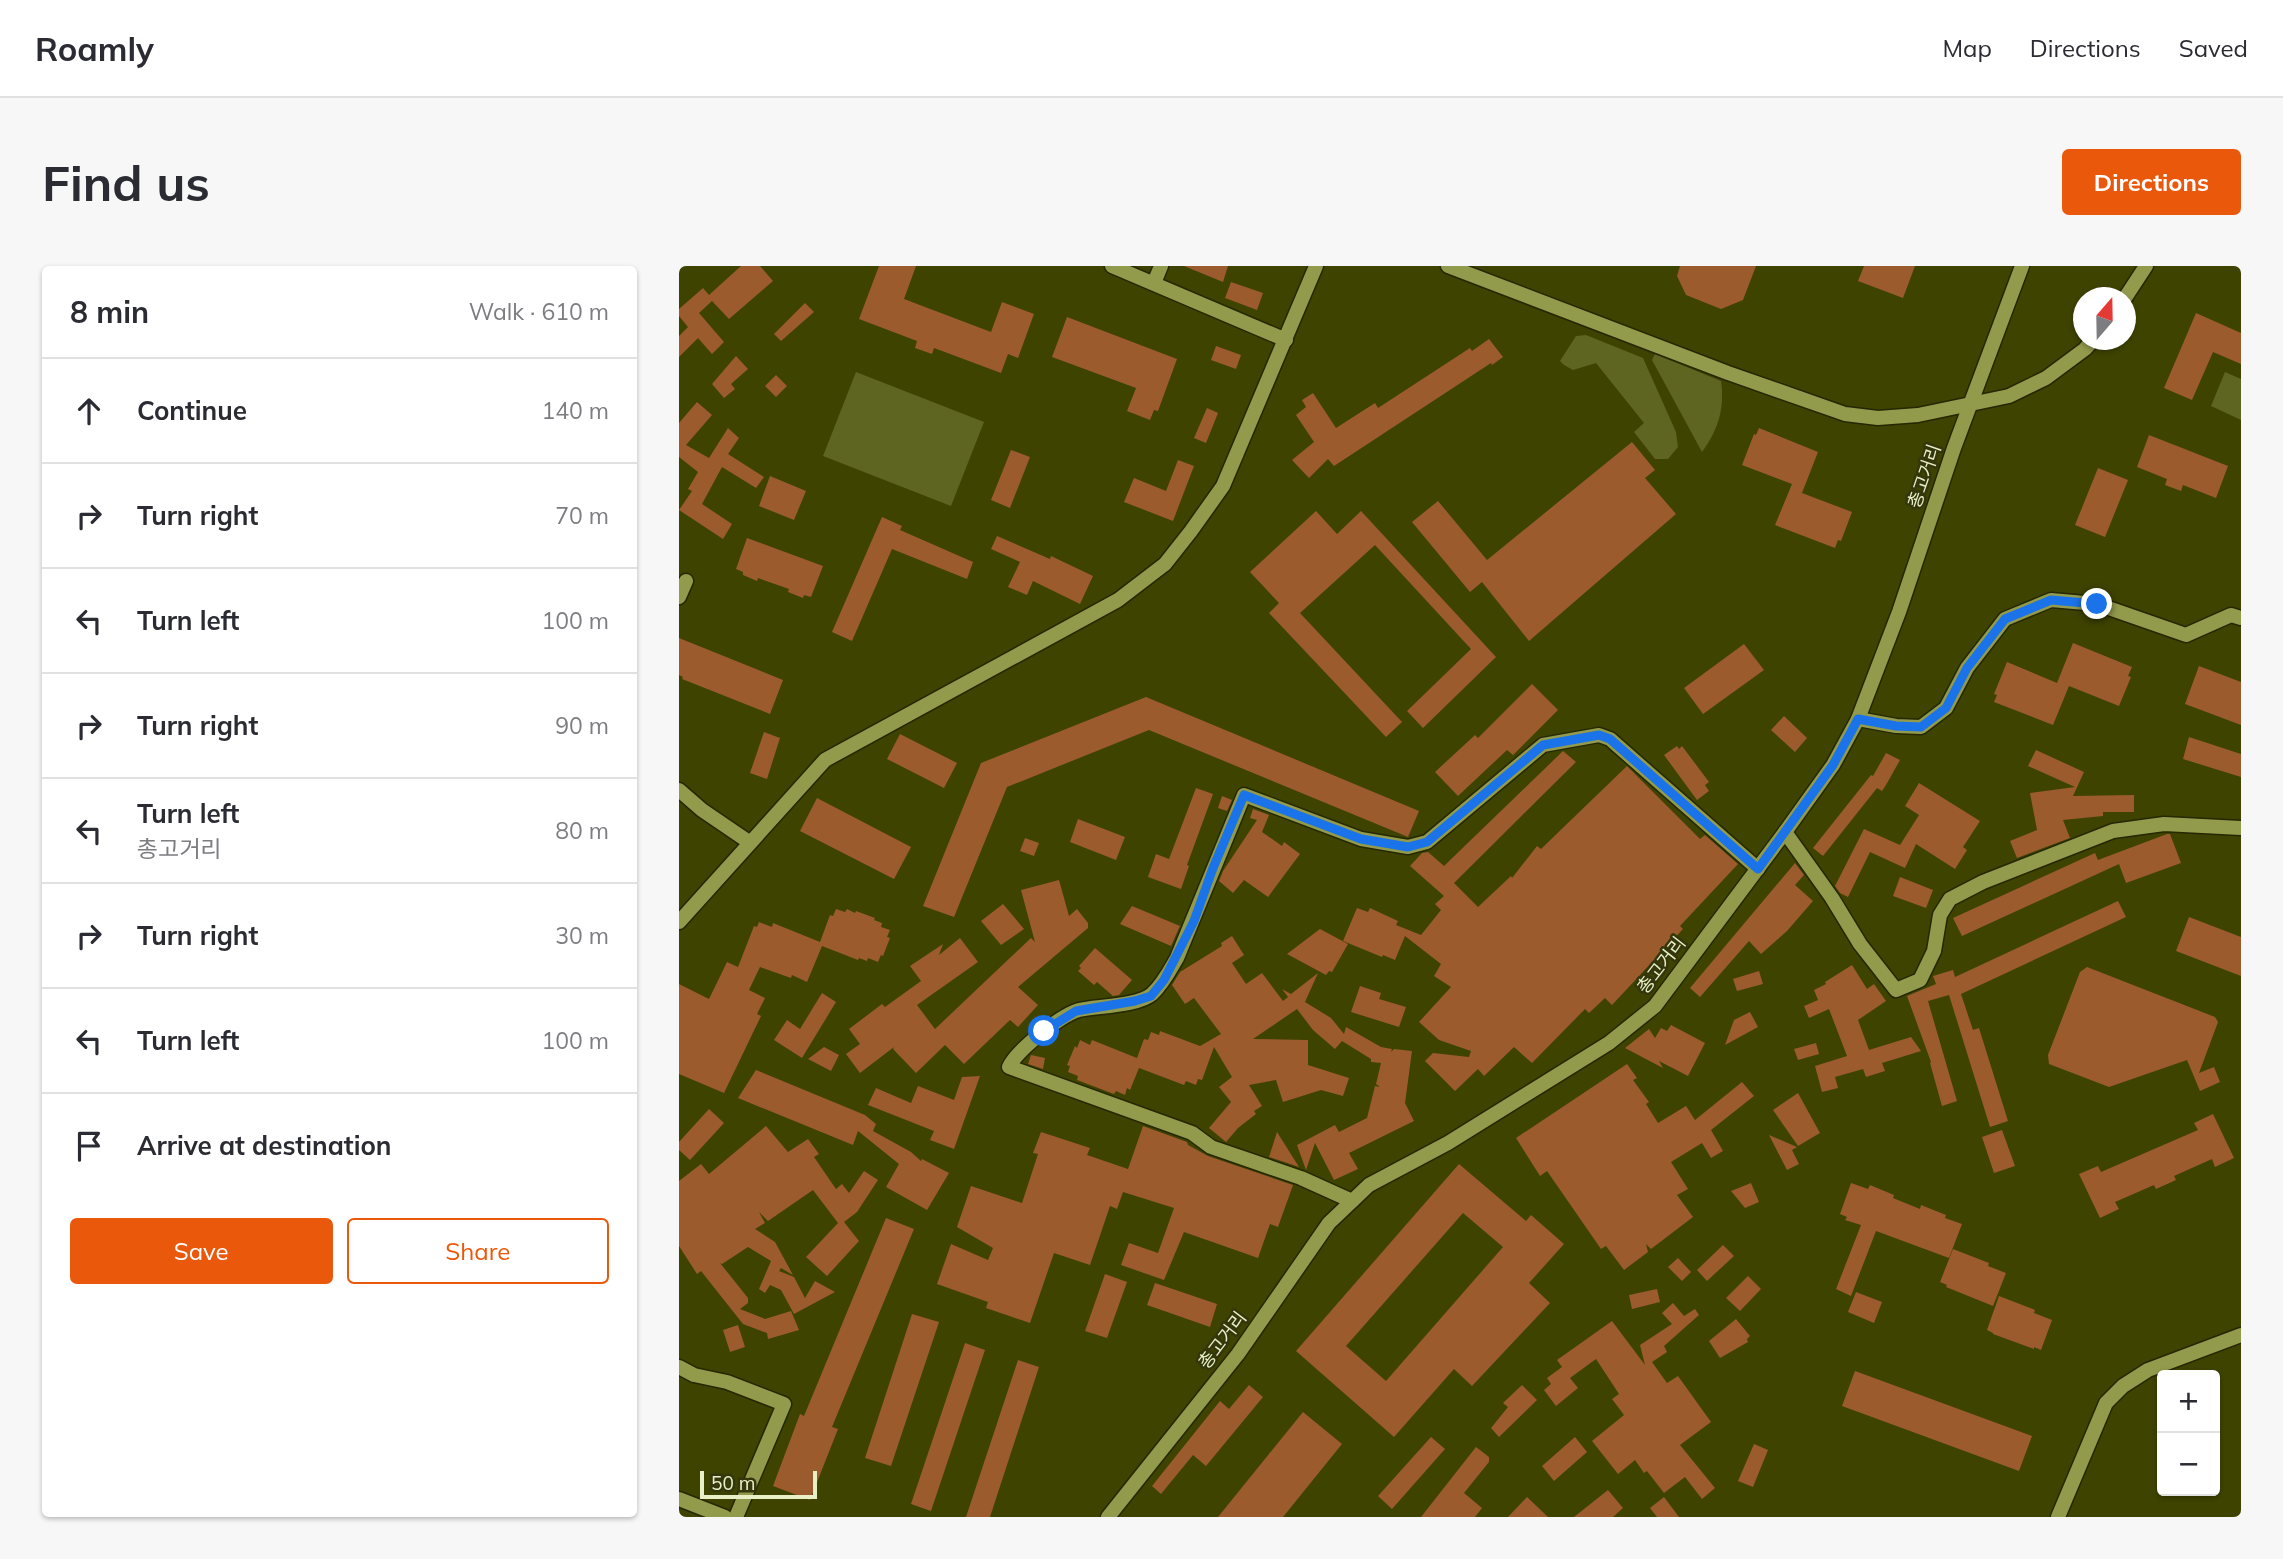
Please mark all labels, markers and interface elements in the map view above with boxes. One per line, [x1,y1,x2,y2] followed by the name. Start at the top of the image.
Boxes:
[35,28,154,69] text: Roamly
[1942,33,1992,63] text: Map
[2030,33,2141,63] text: Directions
[2179,33,2248,63] text: Saved
[2062,149,2241,215] button: Directions
[42,152,210,213] text: Find us
[2073,287,2136,350] north arrow
[70,293,149,331] text: 8 min
[469,297,609,326] text: Walk · 610 m
[70,392,108,430] icon: ahead
[137,394,247,427] text: Continue
[541,396,609,425] text: 140 m
[1902,441,1946,511] street label: 총고거리
[70,497,108,535] icon: right
[137,499,258,532] text: Turn right
[555,501,609,530] text: 70 m
[2081,588,2112,619] route end
[70,602,108,640] icon: left
[137,604,239,637] text: Turn left
[541,606,609,635] text: 100 m
[70,707,108,745] icon: right
[137,709,258,742] text: Turn right
[555,711,609,740] text: 90 m
[137,797,239,830] text: Turn left
[70,812,108,850] icon: left
[555,816,609,845] text: 80 m
[137,834,222,863] text: 총고거리
[70,917,108,955] icon: right
[137,919,258,952] text: Turn right
[555,921,609,950] text: 30 m
[1632,932,1690,998] street label: 총고거리
[1028,1015,1059,1046] route start
[70,1022,108,1060] icon: left
[137,1024,239,1057] text: Turn left
[541,1026,609,1055] text: 100 m
[70,1127,108,1165] icon: arrive
[137,1129,392,1162] text: Arrive at destination
[70,1218,333,1284] button: Save
[347,1218,609,1284] button: Share
[1193,1307,1251,1373] street label: 총고거리
[2157,1370,2220,1496] map controls
[2157,1370,2220,1433] button: +
[2157,1433,2220,1496] button: −
[700,1468,817,1500] scale bar
[711,1471,755,1495] text: 50 m

